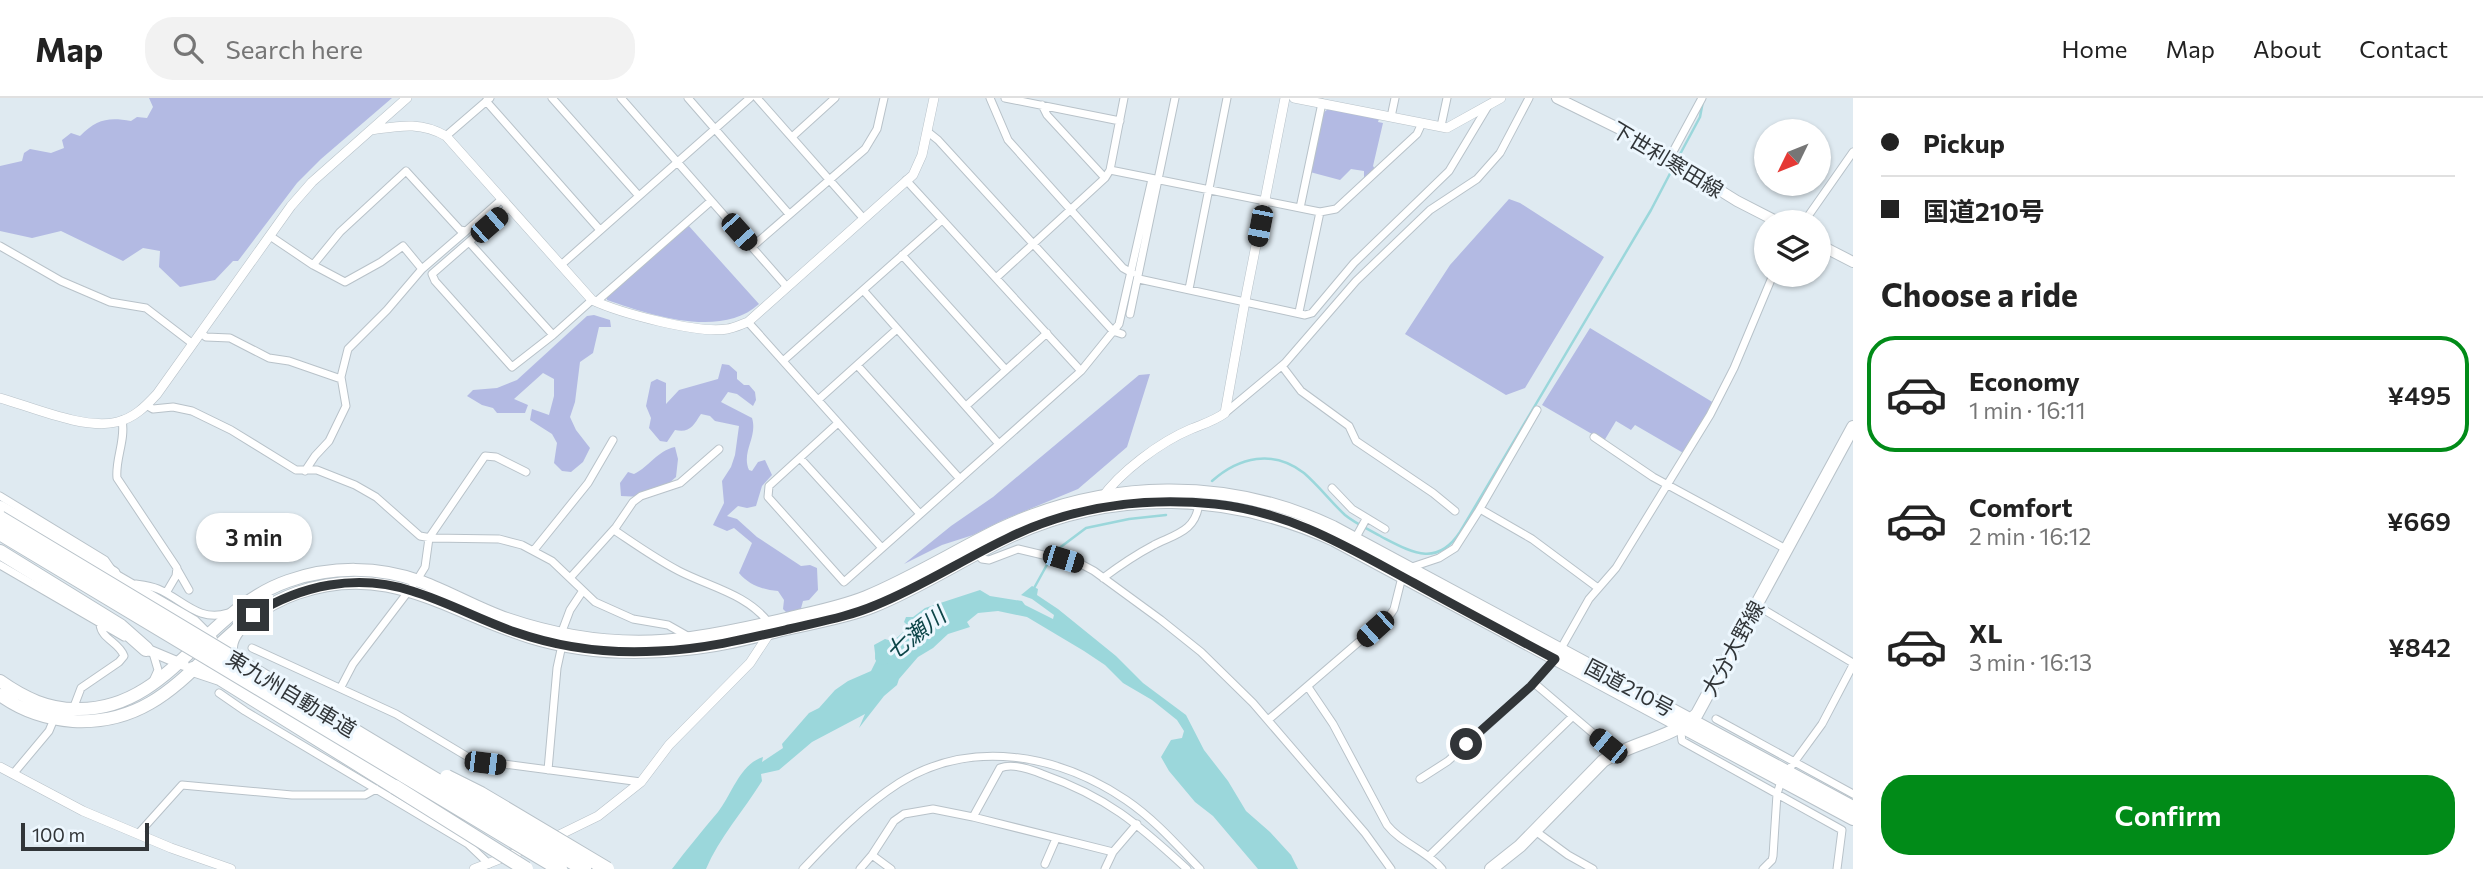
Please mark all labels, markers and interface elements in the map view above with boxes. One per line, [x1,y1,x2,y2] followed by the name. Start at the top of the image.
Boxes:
[145,17,635,80] search box
[35,28,103,69] text: Map
[169,29,207,67] icon: search
[225,33,363,64] text: Search here
[2062,34,2128,63] text: Home
[2166,34,2215,63] text: Map
[2253,34,2321,63] text: About
[2359,34,2448,63] text: Contact
[1608,116,1728,202] street label: 下世利寒田線
[1754,119,1830,196] north arrow
[1754,119,1831,287] map controls
[1923,127,2005,158] text: Pickup
[1923,195,2045,226] text: 国道210号
[467,203,512,247] car
[1246,203,1275,249] car
[718,209,761,255] car
[1754,210,1831,287] button: layers
[1881,274,2078,314] text: Choose a ride
[1885,363,1948,426] icon: car
[1969,365,2080,396] text: Economy
[2387,379,2451,410] text: ¥495
[1969,396,2086,424] text: 1 min · 16:11
[1885,489,1948,552] icon: car
[1969,491,2072,522] text: Comfort
[2387,505,2451,536] text: ¥669
[195,514,311,562] callout: 3 min
[1969,522,2091,550] text: 2 min · 16:12
[225,523,283,551] text: 3 min
[1040,543,1087,575] car
[1696,596,1768,700] street label: 大分大野線
[237,599,269,631] route end
[879,599,953,665] water label: 七瀬川
[1353,607,1398,651] car
[1885,615,1948,678] icon: car
[1969,617,2003,648] text: XL
[2388,631,2451,662] text: ¥842
[223,644,361,742] street label: 東九州自動車道
[1969,648,2092,676] text: 3 min · 16:13
[1581,653,1679,721] street label: 国道210号
[1586,725,1631,767] car
[1450,728,1482,760] route start
[463,750,508,776] car
[1881,775,2455,855] button: Confirm
[21,820,149,852] scale bar
[32,823,85,846] text: 100 m

